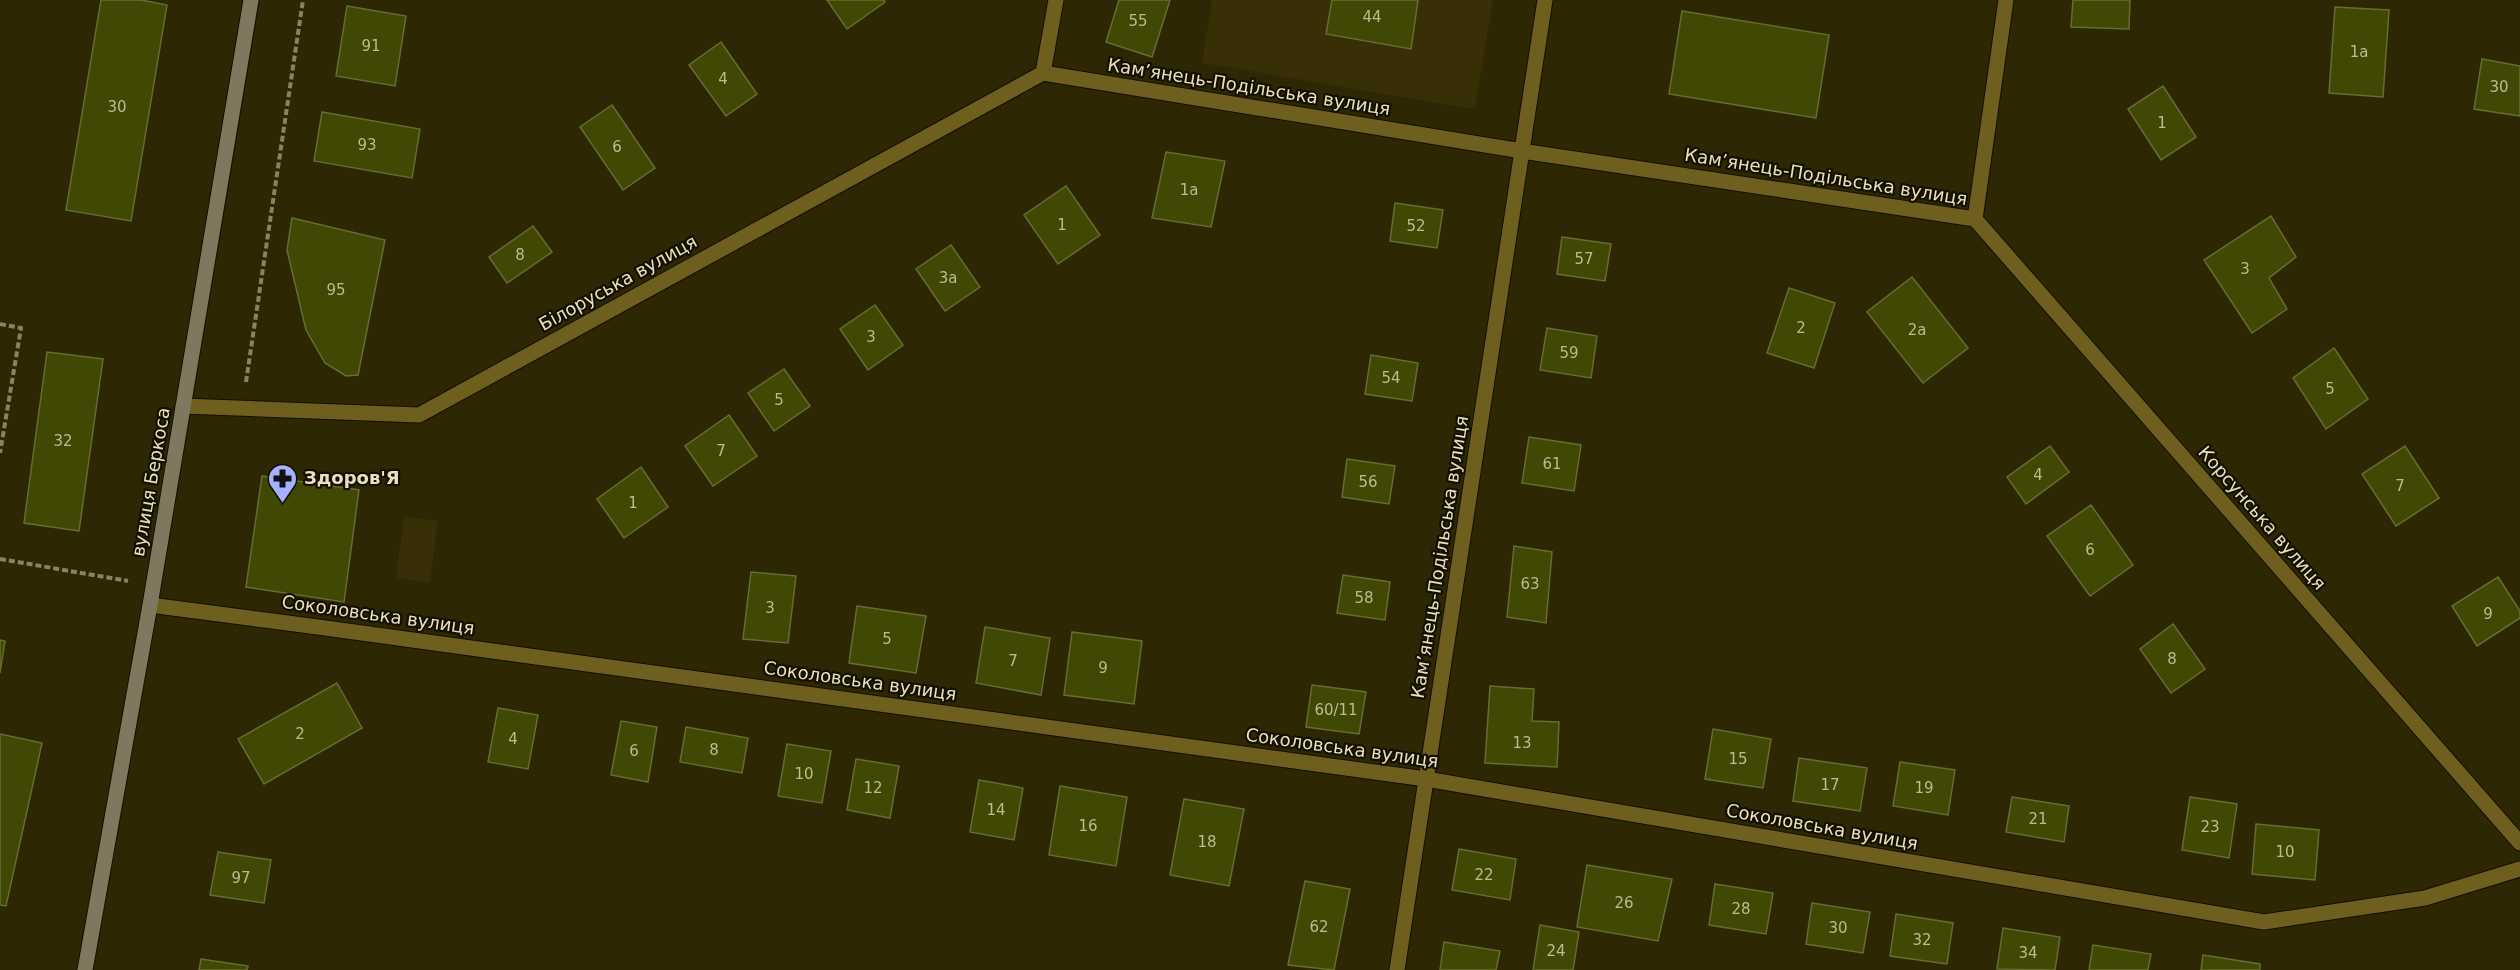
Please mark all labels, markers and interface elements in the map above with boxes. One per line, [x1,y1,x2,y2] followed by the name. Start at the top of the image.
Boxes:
[1362,8,1382,26] house number: 44
[1128,12,1148,30] house number: 55
[361,37,381,55] house number: 91
[2350,43,2368,61] house number: 1а
[1106,54,1392,119] street label: Кам’янець-Подільська вулиця
[718,70,728,88] house number: 4
[2489,78,2509,96] house number: 30
[107,98,127,116] house number: 30
[2157,114,2167,132] house number: 1
[357,136,377,154] house number: 93
[612,138,622,156] house number: 6
[1683,144,1969,209] street label: Кам’янець-Подільська вулиця
[1180,181,1198,199] house number: 1а
[1057,216,1067,234] house number: 1
[1406,217,1426,235] house number: 52
[535,230,701,335] street label: Білоруська вулиця
[515,246,525,264] house number: 8
[1574,250,1594,268] house number: 57
[2240,260,2250,278] house number: 3
[939,269,957,287] house number: 3а
[326,281,346,299] house number: 95
[1796,319,1806,337] house number: 2
[1908,321,1926,339] house number: 2а
[866,328,876,346] house number: 3
[1559,344,1579,362] house number: 59
[1381,369,1401,387] house number: 54
[2325,380,2335,398] house number: 5
[774,391,784,409] house number: 5
[127,406,174,558] street label: вулиця Беркоса
[1407,414,1472,700] street label: Кам’янець-Подільська вулиця
[53,432,73,450] house number: 32
[716,442,726,460] house number: 7
[2194,442,2330,594] street label: Корсунська вулиця
[1542,455,1562,473] house number: 61
[267,462,299,504] pharmacy icon: Здоров'Я
[2033,466,2043,484] house number: 4
[304,467,400,488] place label: Здоров'Я
[1358,473,1378,491] house number: 56
[2395,477,2405,495] house number: 7
[628,494,638,512] house number: 1
[2085,541,2095,559] house number: 6
[1520,575,1540,593] house number: 63
[1354,589,1374,607] house number: 58
[280,591,476,638] street label: Соколовська вулиця
[765,599,775,617] house number: 3
[2483,605,2493,623] house number: 9
[882,630,892,648] house number: 5
[2167,650,2177,668] house number: 8
[1008,652,1018,670] house number: 7
[762,657,958,704] street label: Соколовська вулиця
[1098,659,1108,677] house number: 9
[1314,701,1358,719] house number: 60/11
[1244,724,1440,771] street label: Соколовська вулиця
[295,725,305,743] house number: 2
[508,730,518,748] house number: 4
[1512,734,1532,752] house number: 13
[709,741,719,759] house number: 8
[629,742,639,760] house number: 6
[1728,750,1748,768] house number: 15
[794,765,814,783] house number: 10
[1820,776,1840,794] house number: 17
[863,779,883,797] house number: 12
[1914,779,1934,797] house number: 19
[1725,799,1920,854] street label: Соколовська вулиця
[986,801,1006,819] house number: 14
[2028,810,2048,828] house number: 21
[1078,817,1098,835] house number: 16
[2200,818,2220,836] house number: 23
[1197,833,1217,851] house number: 18
[2275,843,2295,861] house number: 10
[1474,866,1494,884] house number: 22
[231,869,251,887] house number: 97
[1614,894,1634,912] house number: 26
[1731,900,1751,918] house number: 28
[1309,918,1329,936] house number: 62
[1828,919,1848,937] house number: 30
[1912,931,1932,949] house number: 32
[1546,942,1566,960] house number: 24
[2018,944,2038,962] house number: 34

